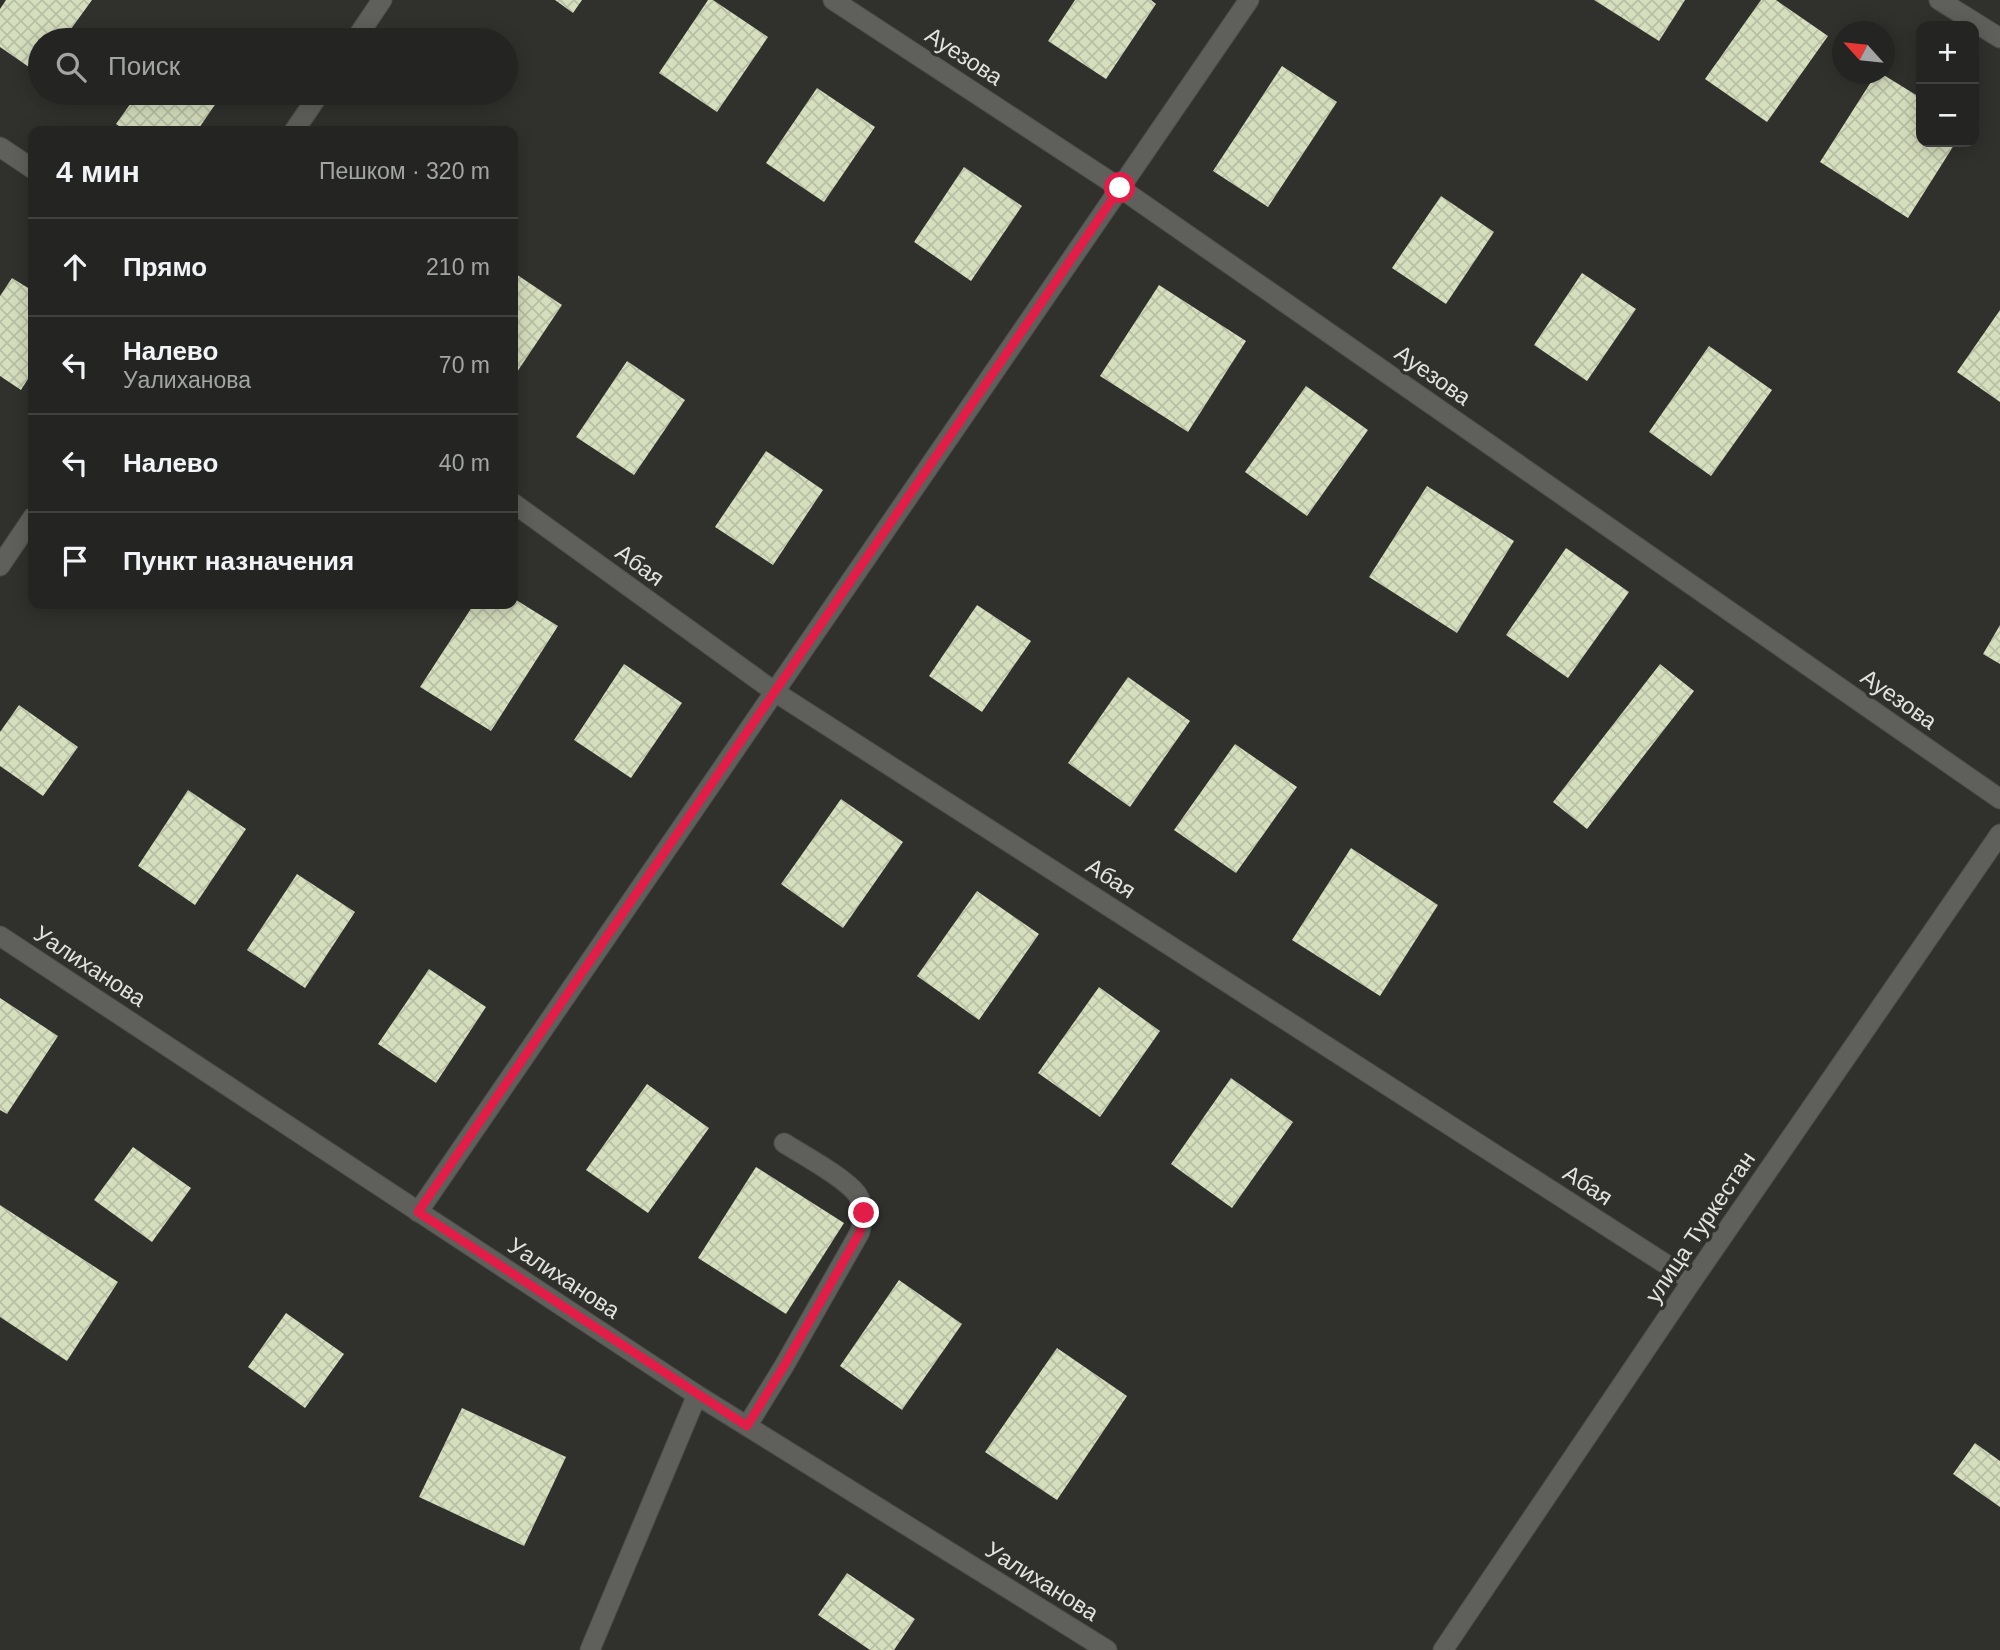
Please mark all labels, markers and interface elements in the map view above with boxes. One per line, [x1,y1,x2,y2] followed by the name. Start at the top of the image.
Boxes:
[1832,21,1895,84] north arrow
[1916,21,1979,147] map controls
[1916,21,1979,84] button: +
[921,22,1007,91] street label: Ауезова
[28,28,518,105] search box
[52,48,90,86] icon: search
[108,51,180,81] text: Поиск
[1916,84,1979,147] button: −
[56,155,140,188] text: 4 мин
[319,158,490,184] text: Пешком · 320 m
[1104,172,1135,203] route start
[56,248,94,286] icon: ahead
[123,252,207,282] text: Прямо
[426,254,490,280] text: 210 m
[123,336,218,366] text: Налево
[1390,340,1476,411] street label: Ауезова
[56,346,94,384] icon: left
[439,352,490,378] text: 70 m
[123,367,251,393] text: Уалиханова
[56,444,94,482] icon: left
[123,448,218,478] text: Налево
[439,450,490,476] text: 40 m
[611,539,669,591] street label: Абая
[56,542,94,580] icon: arrive
[123,546,354,576] text: Пункт назначения
[1856,664,1942,735] street label: Ауезова
[1082,853,1140,903] street label: Абая
[29,920,151,1012] street label: Уалиханова
[1640,1146,1760,1308] street label: улица Туркестан
[1559,1160,1617,1210] street label: Абая
[848,1197,879,1228] route end
[503,1232,625,1324] street label: Уалиханова
[981,1536,1103,1626] street label: Уалиханова

